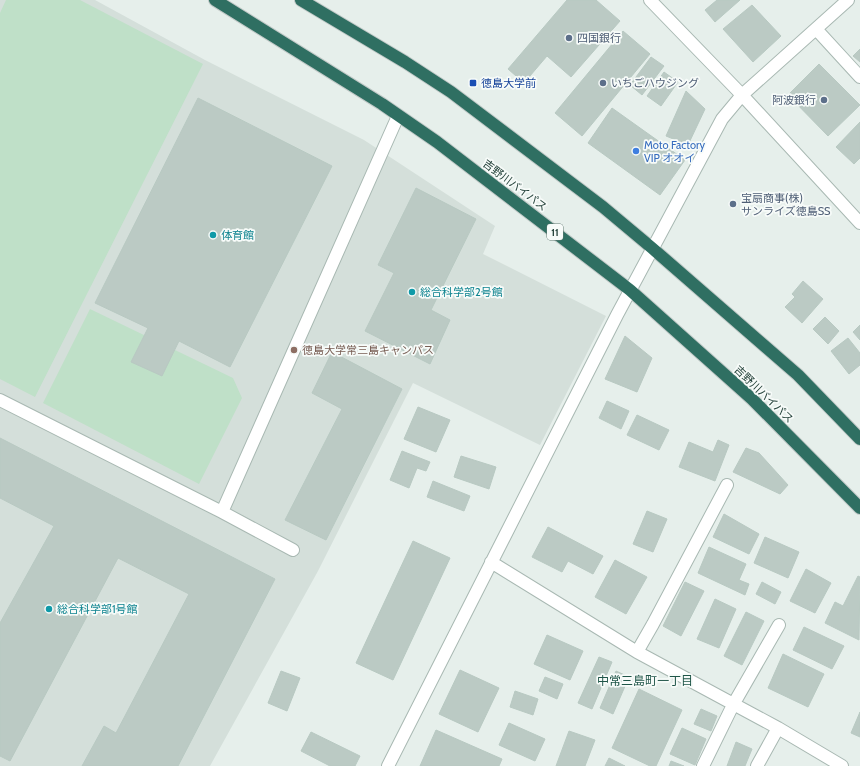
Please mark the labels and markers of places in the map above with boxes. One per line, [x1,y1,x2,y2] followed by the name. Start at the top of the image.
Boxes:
[577,31,621,45] place label: 四国銀行
[564,33,574,43] marker: 四国銀行
[481,76,536,90] place label: 徳島大学前
[611,76,699,90] place label: いちごハウジング
[468,78,478,88] marker: 徳島大学前
[598,78,608,88] marker: いちごハウジング
[772,93,816,107] place label: 阿波銀行
[819,95,829,105] marker: 阿波銀行
[644,138,706,165] place label: Moto Factory VIP オオイ
[631,146,641,156] marker: Moto Factory VIP オオイ
[741,191,831,218] place label: 宝扇商事(株) サンライズ徳島SS
[728,199,738,209] marker: 宝扇商事(株) サンライズ徳島SS
[221,228,254,242] place label: 体育館
[208,230,218,240] marker: 体育館
[420,285,503,299] place label: 総合科学部2号館
[407,287,417,297] marker: 総合科学部2号館
[302,343,434,357] place label: 徳島大学常三島キャンパス
[289,345,299,355] marker: 徳島大学常三島キャンパス
[57,602,138,616] place label: 総合科学部1号館
[44,604,54,614] marker: 総合科学部1号館

